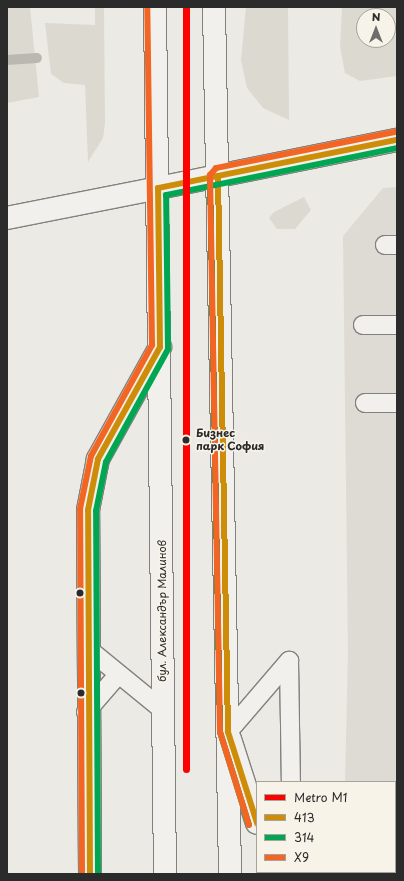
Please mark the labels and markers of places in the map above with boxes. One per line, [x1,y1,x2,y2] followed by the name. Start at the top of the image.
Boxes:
[196,427,265,453] place label: Бизнес парк София
[179,433,193,447] marker: Бизнес парк София
[75,588,85,598] unlabelled marker
[76,688,86,698] unlabelled marker

